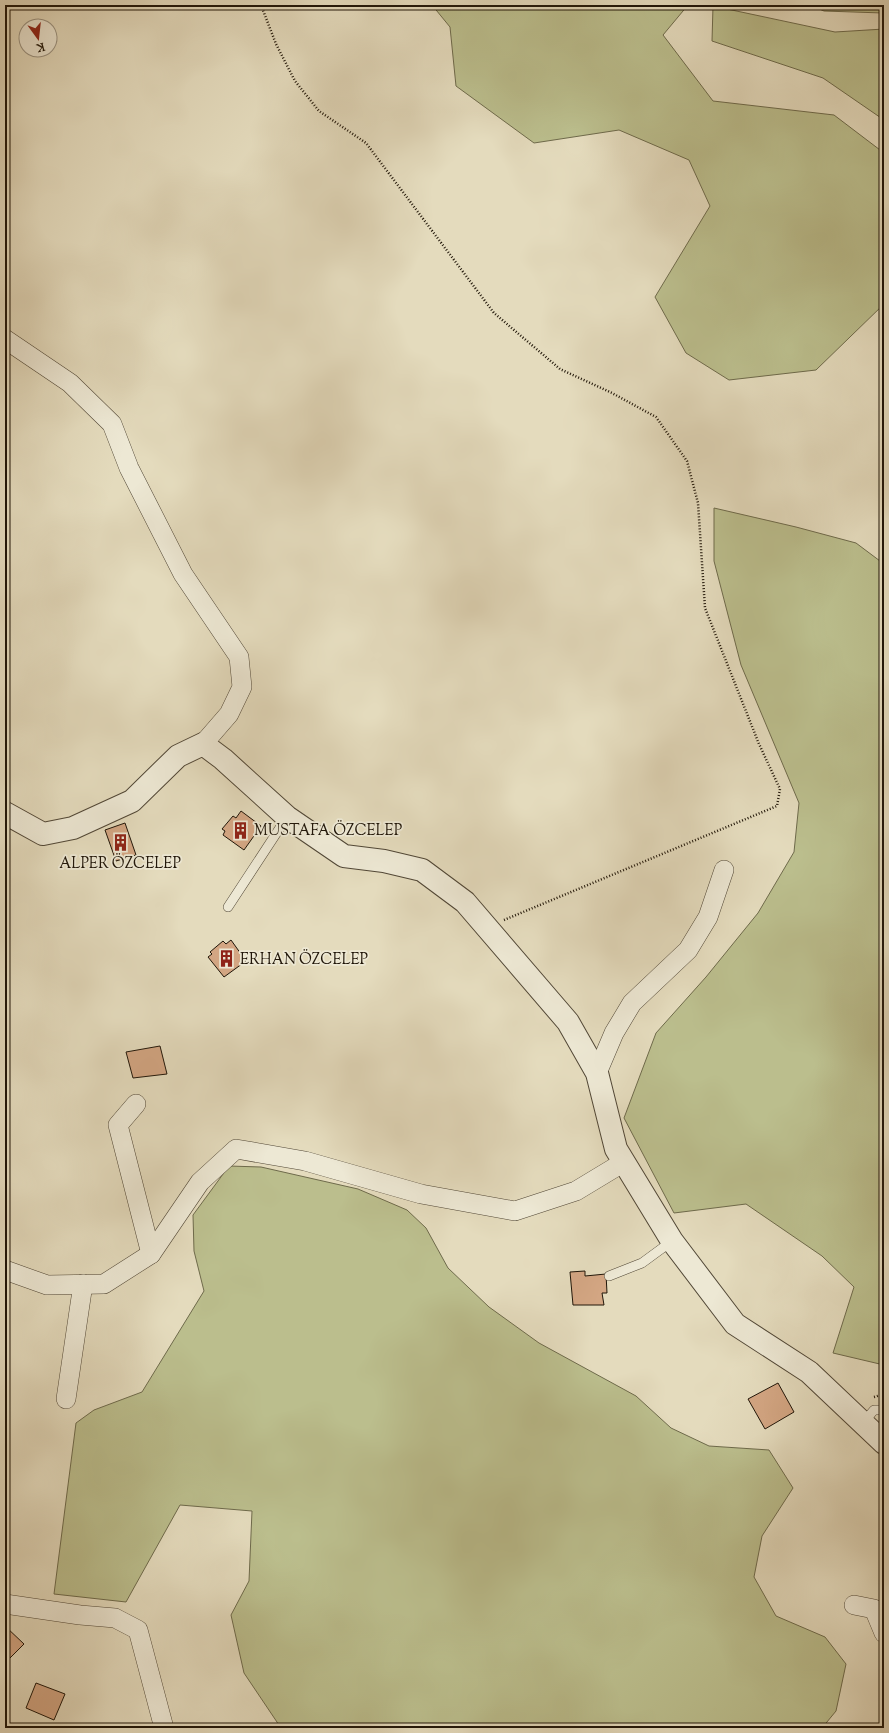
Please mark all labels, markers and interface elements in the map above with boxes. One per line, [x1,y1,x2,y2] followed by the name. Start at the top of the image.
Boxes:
[18,18,58,58] north arrow
[34,38,47,55] text: K
[231,820,251,840] building icon: MUSTAFA ÖZCELEP
[254,820,403,842] place label: MUSTAFA ÖZCELEP
[110,832,130,852] building icon: ALPER ÖZCELEP
[59,853,181,875] place label: ALPER ÖZCELEP
[217,949,237,969] building icon: ERHAN ÖZCELEP
[240,949,369,971] place label: ERHAN ÖZCELEP

